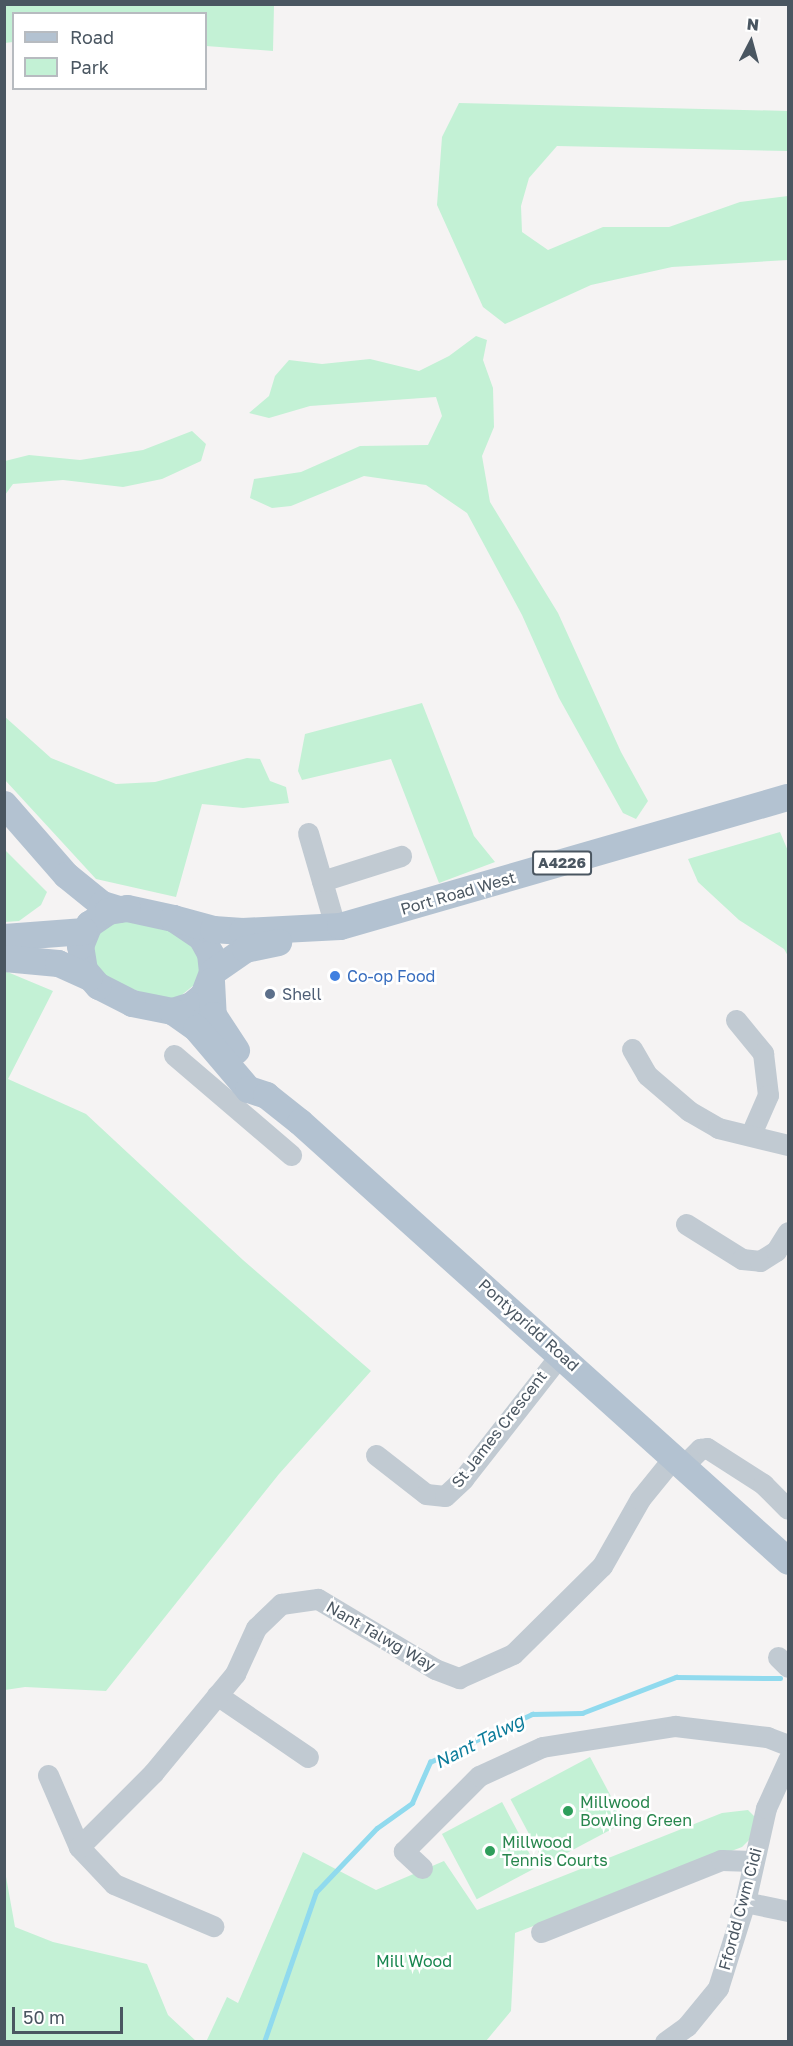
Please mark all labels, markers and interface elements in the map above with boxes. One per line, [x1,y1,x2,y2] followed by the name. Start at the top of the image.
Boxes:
[12,12,207,90] legend
[721,12,781,72] north arrow
[746,14,760,35] text: N
[70,26,114,48] text: Road
[70,56,109,78] text: Park
[532,851,592,875] road number: A4226
[398,867,518,919] street label: Port Road West
[347,966,435,986] place label: Co-op Food
[328,969,342,983] marker: Co-op Food
[282,984,322,1004] place label: Shell
[263,987,277,1001] marker: Shell
[475,1275,583,1375] street label: Pontypridd Road
[447,1367,551,1491] street label: St James Crescent
[323,1597,439,1675] street label: Nant Talwg Way
[431,1709,527,1773] water label: Nant Talwg
[580,1792,692,1830] place label: Millwood Bowling Green
[561,1804,575,1818] marker: Millwood Bowling Green
[502,1832,608,1870] place label: Millwood Tennis Courts
[483,1844,497,1858] marker: Millwood Tennis Courts
[714,1846,766,1972] street label: Ffordd Cwm Cidi
[376,1951,452,1971] park label: Mill Wood
[15,1995,126,2033] scale bar
[23,2006,65,2028] text: 50 m

